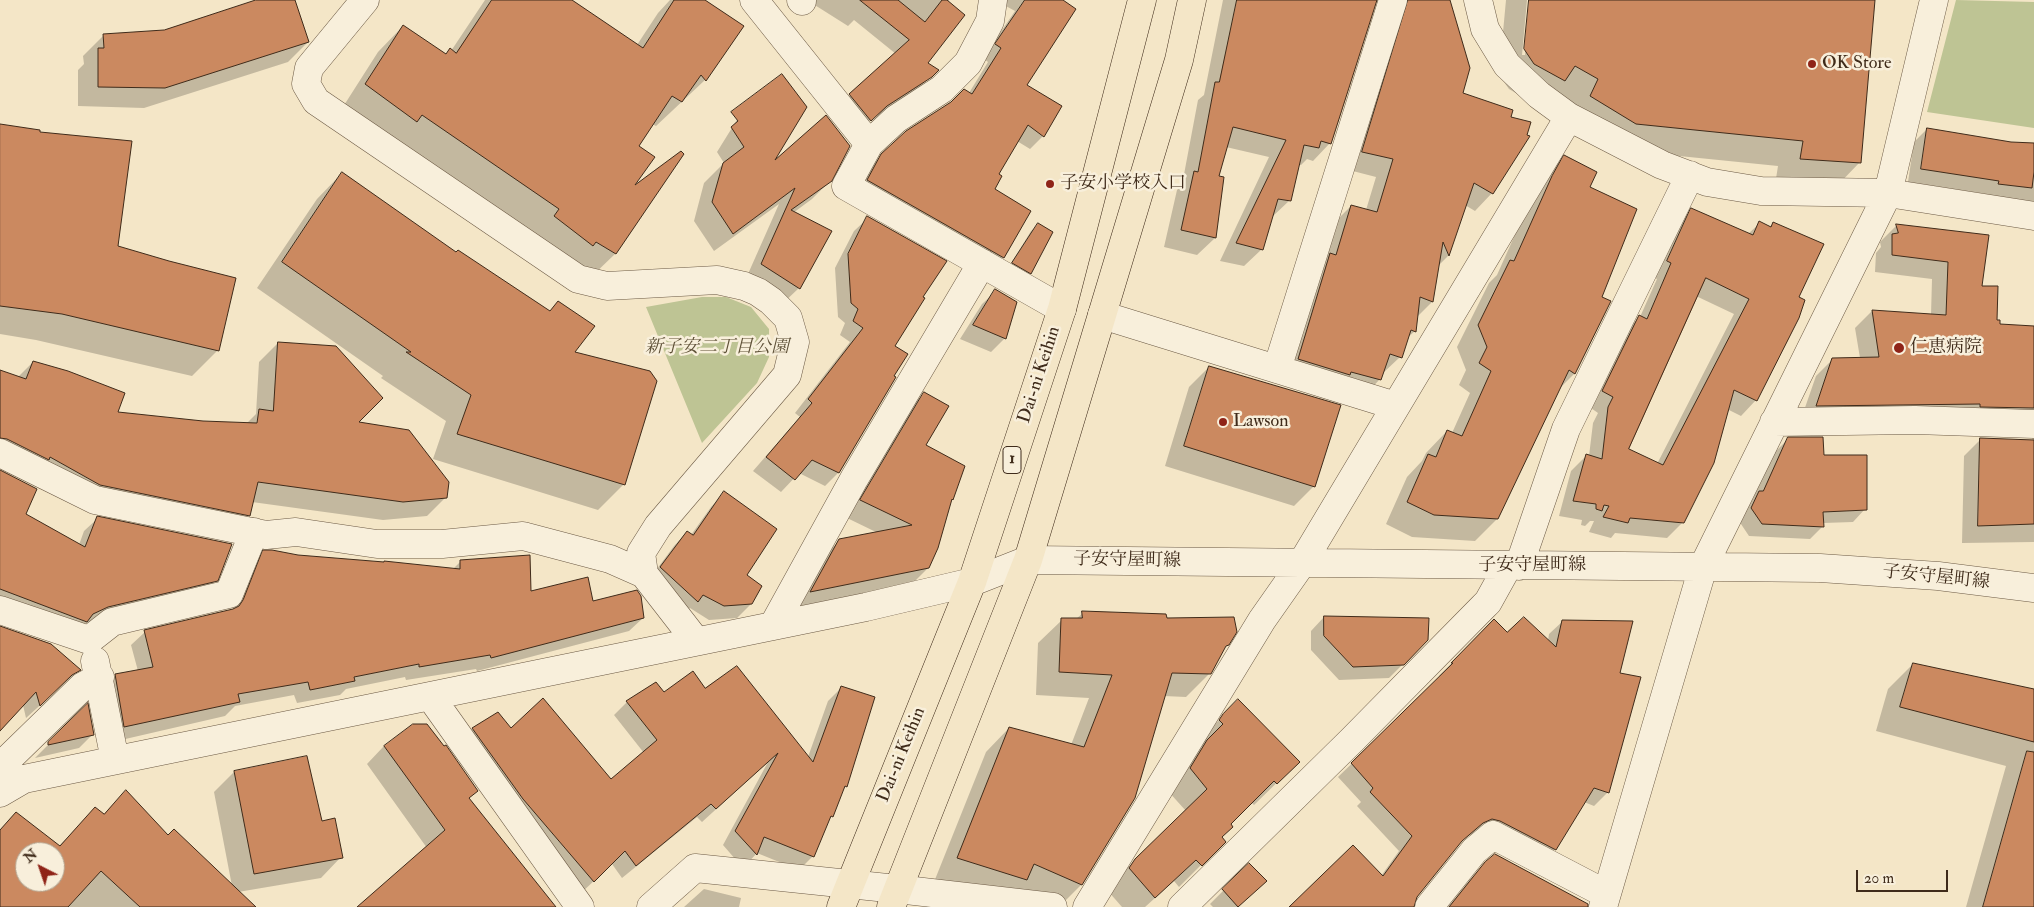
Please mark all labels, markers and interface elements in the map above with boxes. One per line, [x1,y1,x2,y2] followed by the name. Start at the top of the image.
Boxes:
[1822,53,1892,75] place label: OK Store
[1806,58,1818,70] marker: OK Store
[1060,173,1186,195] place label: 子安小学校入口
[1044,178,1056,190] marker: 子安小学校入口
[1014,324,1066,426] street label: Dai-ni Keihin
[645,337,789,359] park label: 新子安二丁目公園
[1910,337,1982,359] place label: 仁恵病院
[1892,341,1906,355] marker: 仁恵病院
[1233,411,1288,433] place label: Lawson
[1217,416,1229,428] marker: Lawson
[1003,446,1021,474] road number: 1
[1073,549,1181,573] street label: 子安守屋町線
[1478,555,1586,577] street label: 子安守屋町線
[1881,562,1991,594] street label: 子安守屋町線
[873,704,931,806] street label: Dai-ni Keihin
[15,842,65,892] north arrow
[20,846,41,867] text: N
[1859,860,1952,892] scale bar
[1864,869,1894,888] text: 20 m

